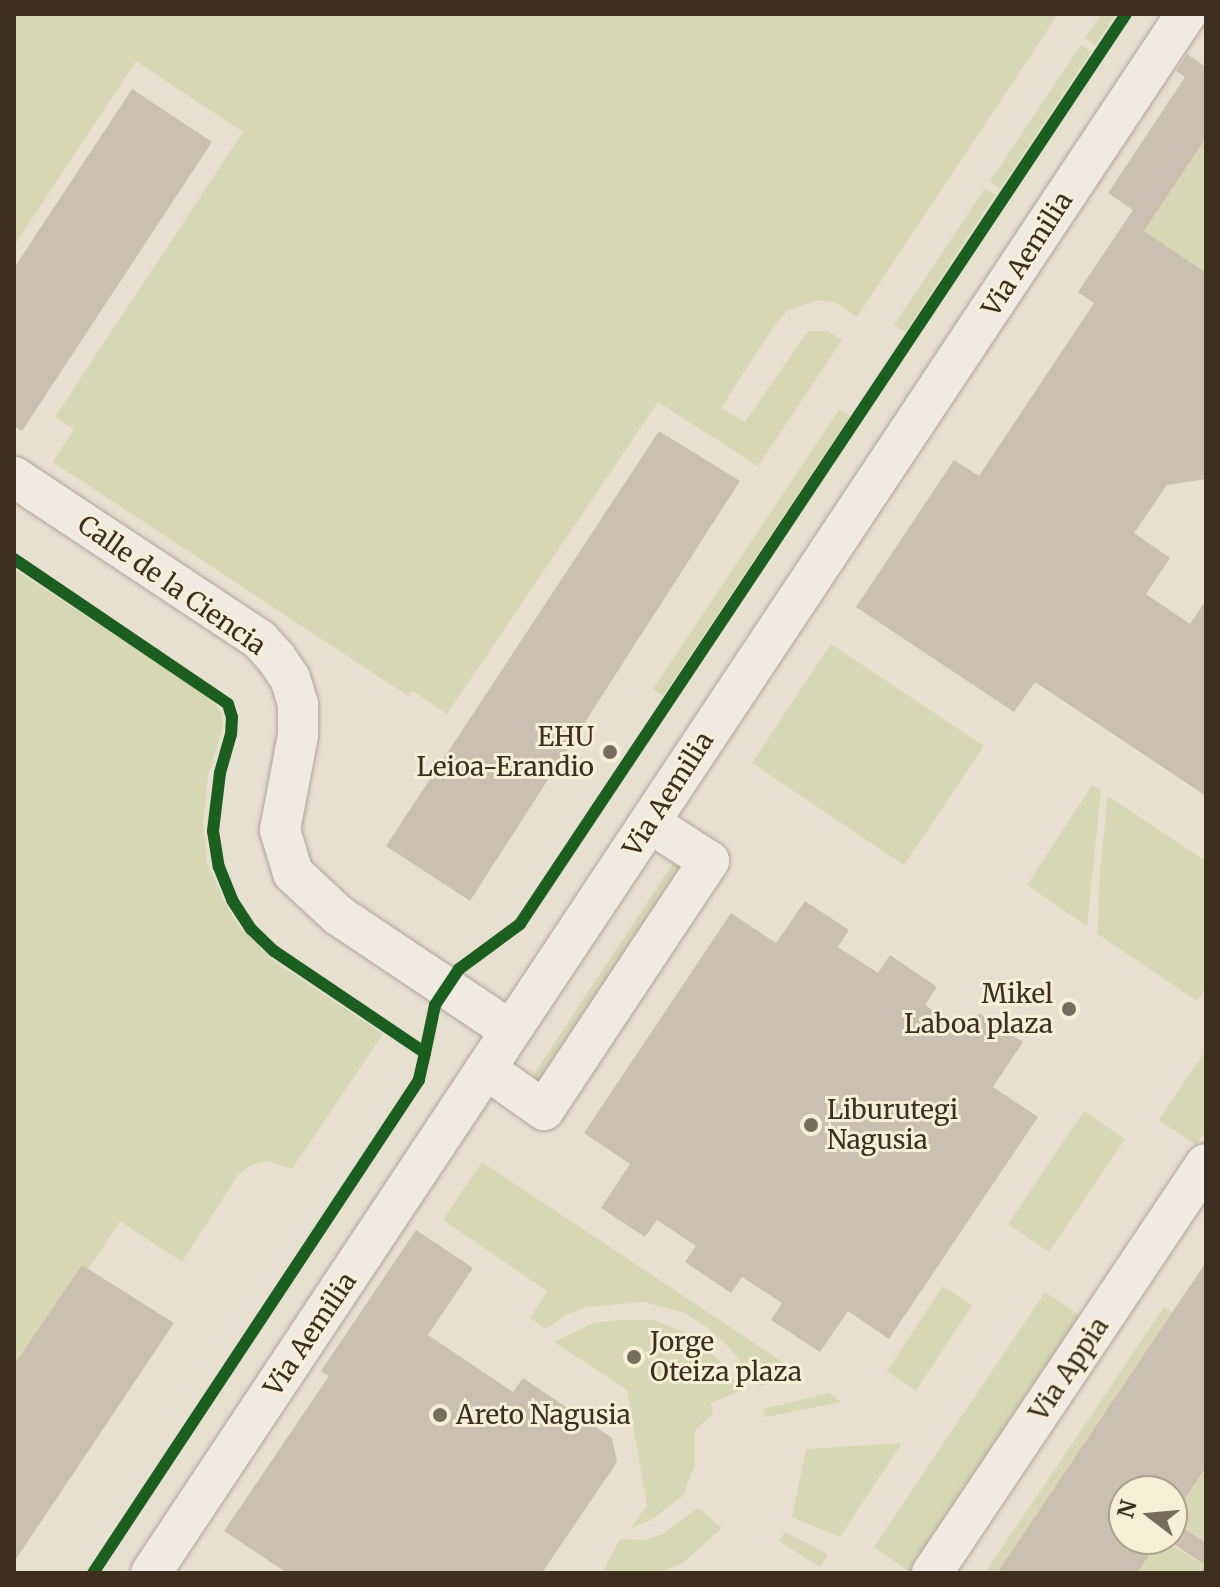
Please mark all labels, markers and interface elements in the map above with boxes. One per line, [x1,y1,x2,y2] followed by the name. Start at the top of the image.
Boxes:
[975,186,1079,322] street label: Via Aemilia
[72,509,272,661] street label: Calle de la Ciencia
[417,721,594,782] place label: EHU Leioa-Erandio
[616,726,720,862] street label: Via Aemilia
[601,743,619,761] marker: EHU Leioa-Erandio
[904,978,1053,1040] place label: Mikel Laboa plaza
[1060,1000,1078,1018] marker: Mikel Laboa plaza
[827,1094,958,1156] place label: Liburutegi Nagusia
[802,1116,820,1134] marker: Liburutegi Nagusia
[257,1266,363,1402] street label: Via Aemilia
[1023,1311,1115,1427] street label: Via Appia
[650,1326,802,1388] place label: Jorge Oteiza plaza
[625,1348,643,1366] marker: Jorge Oteiza plaza
[456,1399,631,1431] place label: Areto Nagusia
[431,1406,449,1424] marker: Areto Nagusia
[1108,1475,1188,1555] north arrow
[1111,1497,1143,1521] text: N

